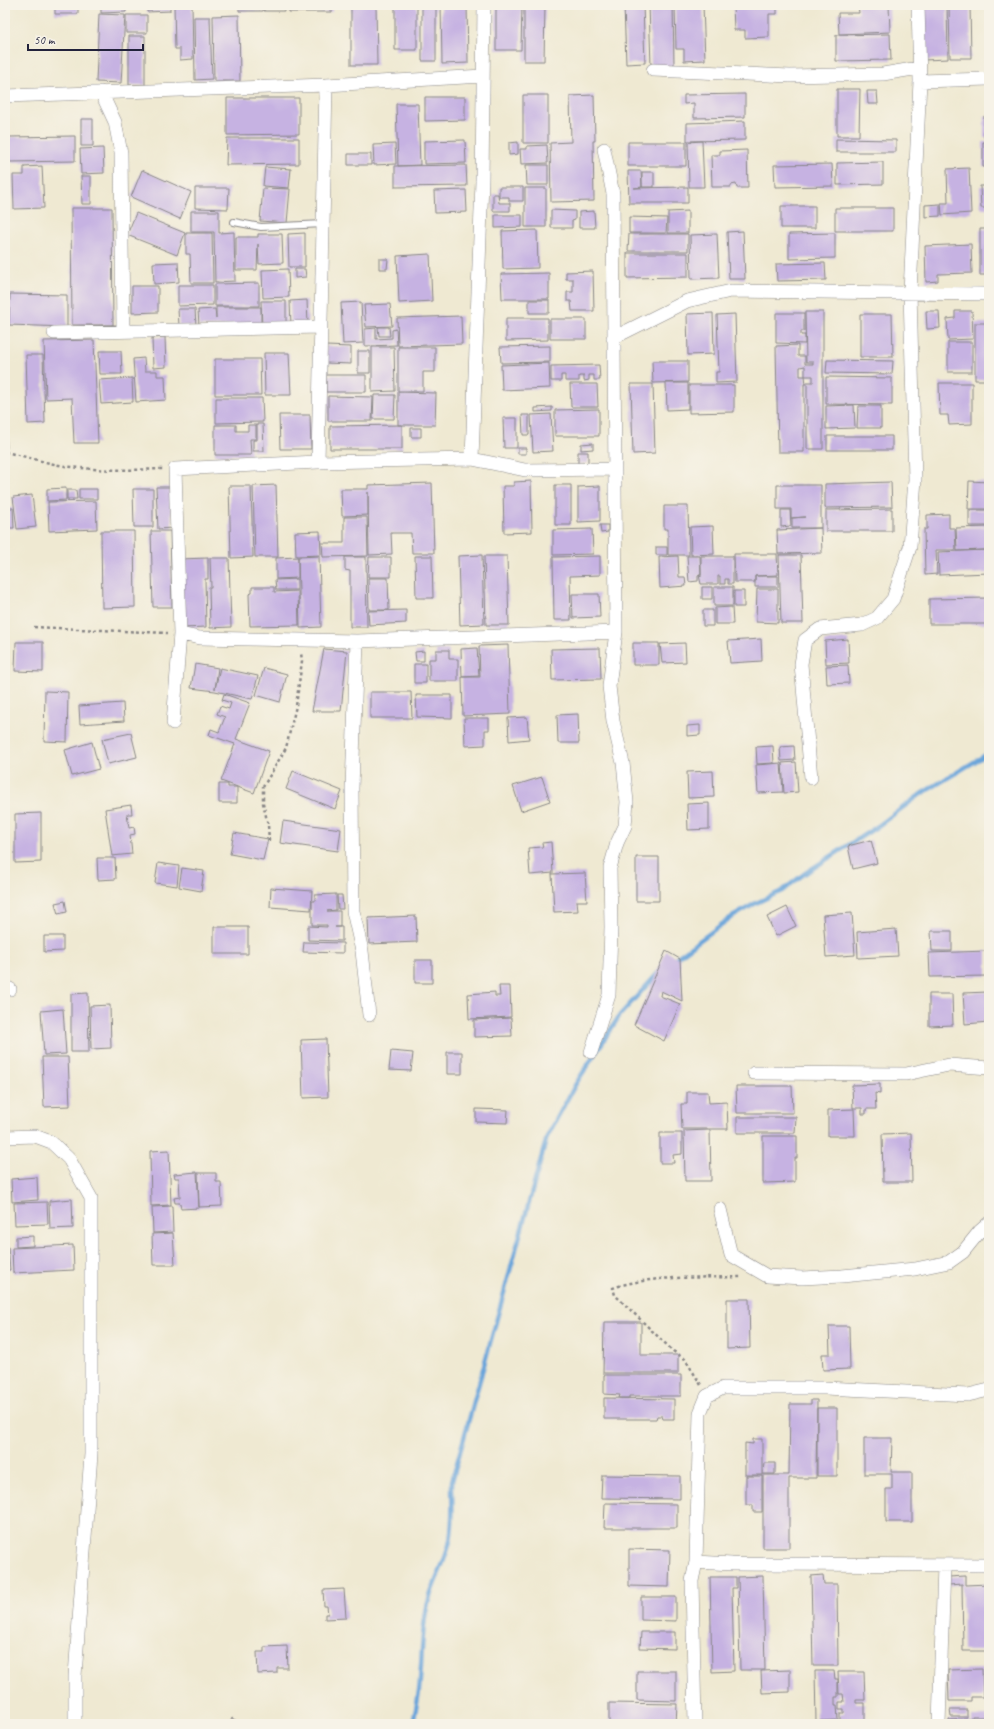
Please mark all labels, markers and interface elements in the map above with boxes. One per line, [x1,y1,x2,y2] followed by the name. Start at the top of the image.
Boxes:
[28,26,143,52] scale bar
[34,32,56,48] text: 50 m

